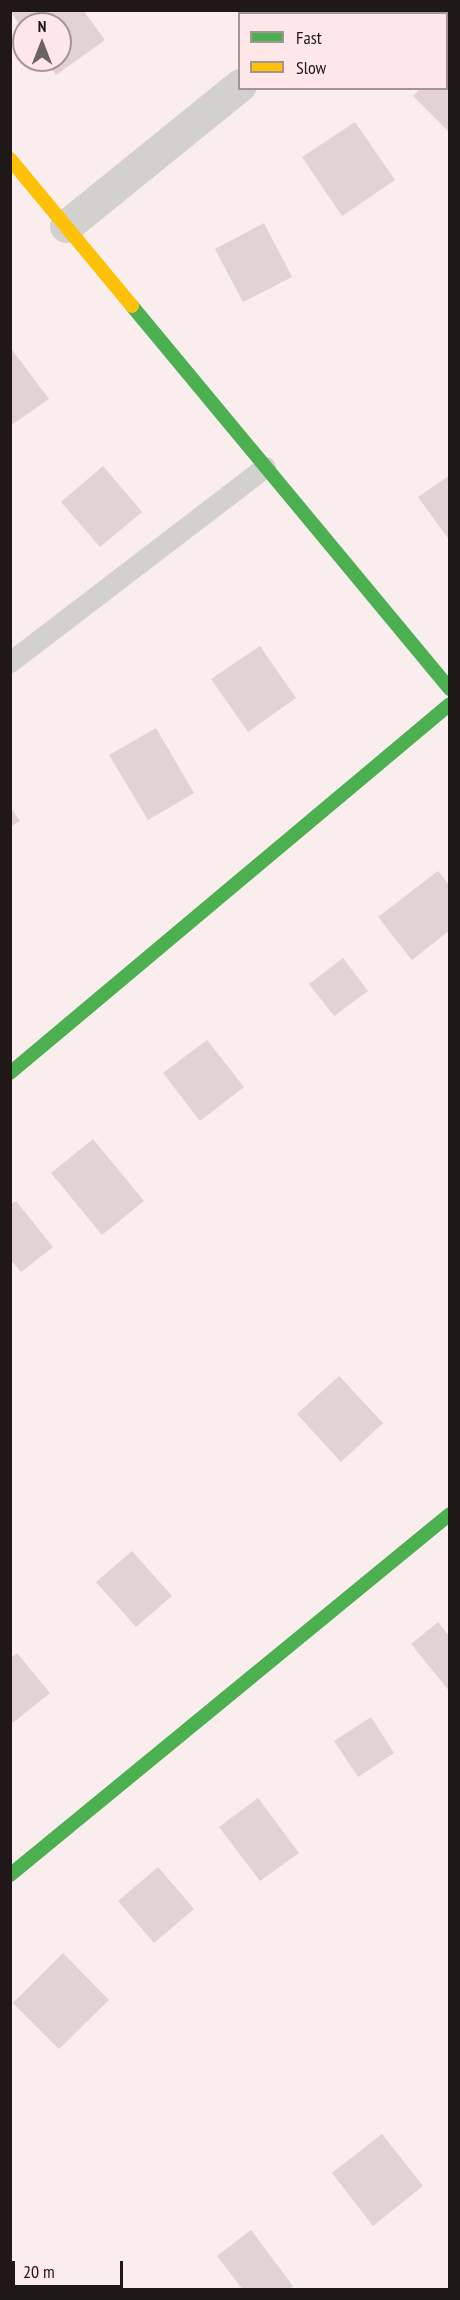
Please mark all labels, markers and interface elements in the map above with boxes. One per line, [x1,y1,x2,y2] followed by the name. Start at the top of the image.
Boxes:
[12,12,72,72] north arrow
[238,12,448,90] legend
[38,16,46,36] text: N
[296,26,322,49] text: Fast
[296,56,326,79] text: Slow
[15,2249,126,2287] scale bar
[23,2260,55,2283] text: 20 m

